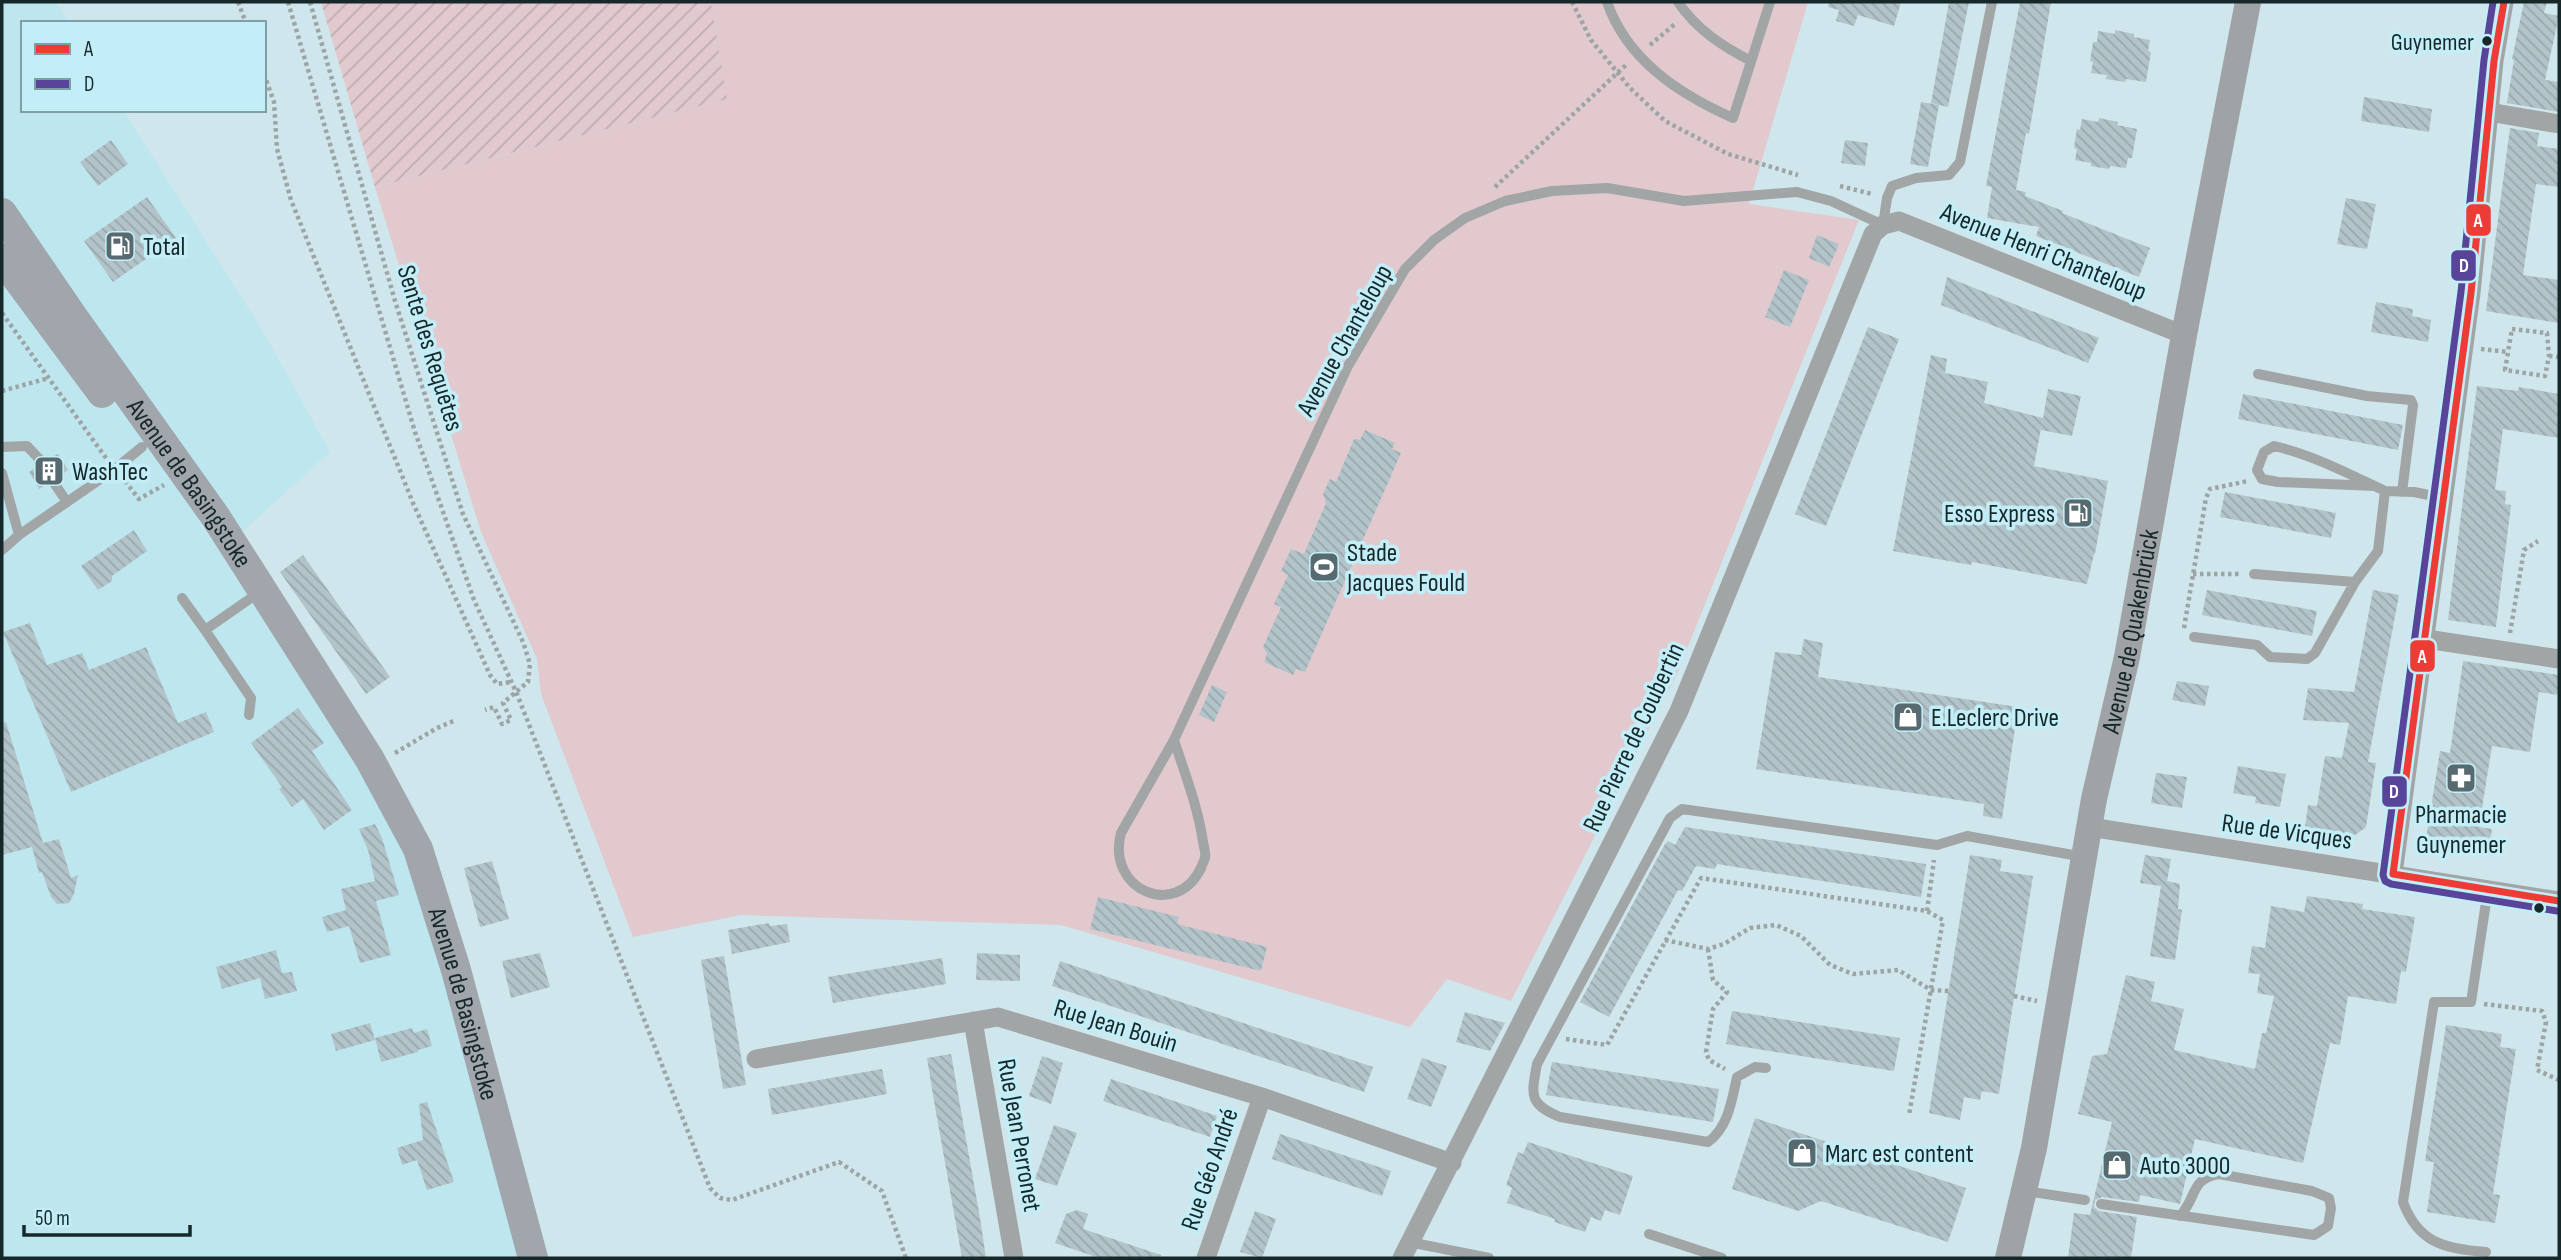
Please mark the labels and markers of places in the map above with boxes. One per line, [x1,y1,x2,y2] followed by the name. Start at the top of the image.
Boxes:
[2391,28,2474,57] place label: Guynemer
[2480,34,2494,48] marker: Guynemer
[103,229,137,263] fuel station icon: Total
[143,232,185,263] place label: Total
[32,454,66,488] building icon: WashTec
[72,457,148,488] place label: WashTec
[2061,496,2095,530] fuel station icon: Esso Express
[1944,499,2055,530] place label: Esso Express
[1346,538,1465,599] place label: Stade Jacques Fould
[1307,550,1341,584] sports icon: Stade Jacques Fould
[1891,700,1925,734] shop icon: E.Leclerc Drive
[1931,703,2059,734] place label: E.Leclerc Drive
[2444,761,2478,795] pharmacy icon: Pharmacie Guynemer
[2415,800,2507,861] place label: Pharmacie Guynemer
[2532,901,2546,915] unlabelled marker
[1785,1136,1819,1170] shop icon: Marc est content
[1825,1139,1974,1170] place label: Marc est content
[2100,1148,2134,1182] shop icon: Auto 3000
[2139,1151,2230,1182] place label: Auto 3000

